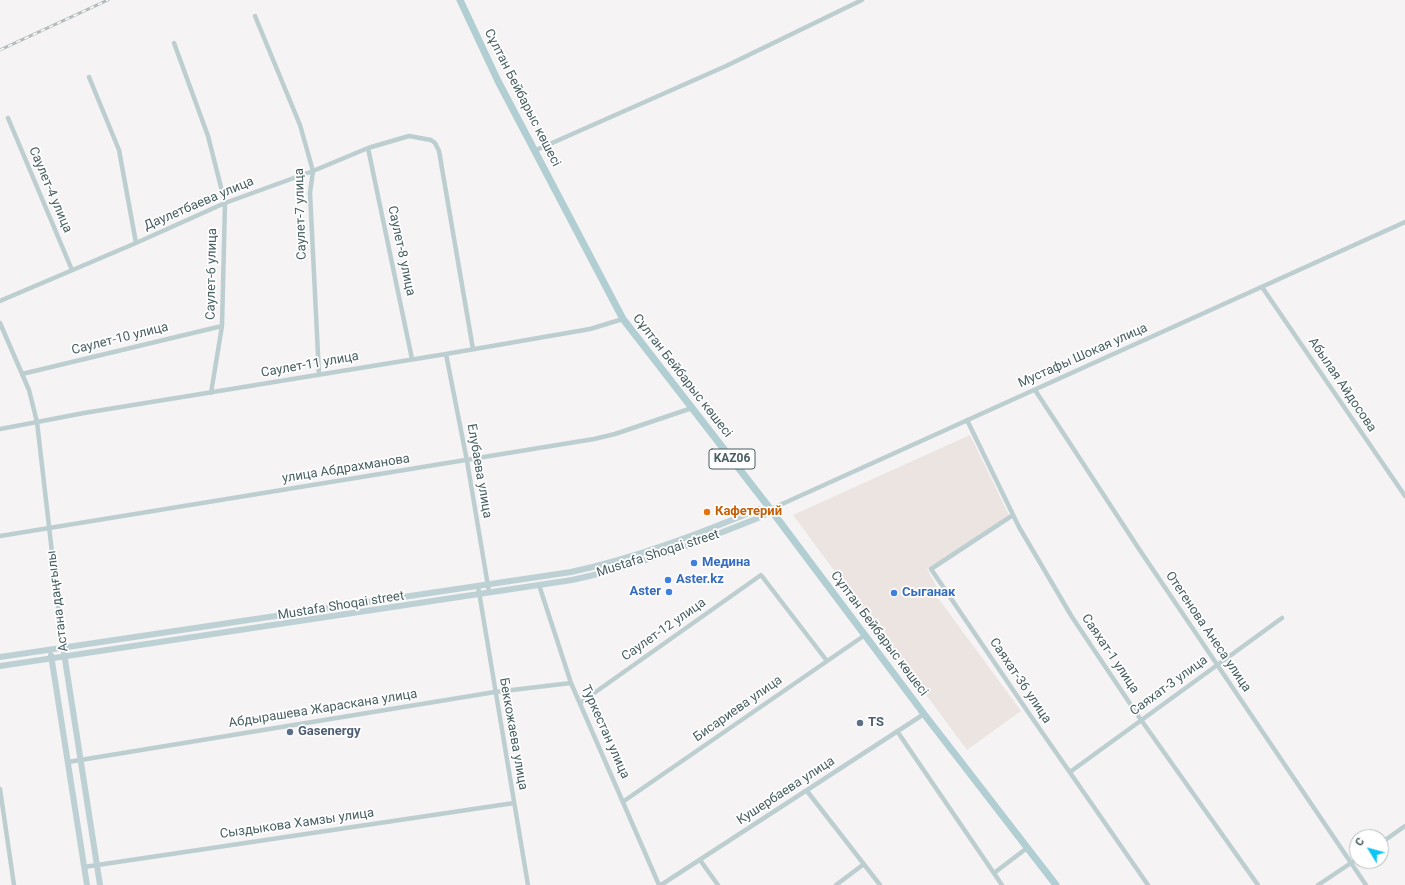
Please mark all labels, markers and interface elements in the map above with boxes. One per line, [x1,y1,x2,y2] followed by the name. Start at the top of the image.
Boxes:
[480,27,564,169] street label: Сұлтан Бейбарыс көшесі
[25,145,75,235] street label: Саулет-4 улица
[292,168,310,260] street label: Саулет-7 улица
[142,174,256,234] street label: Даулетбаева улица
[384,205,418,297] street label: Саулет-8 улица
[203,228,221,320] street label: Саулет-6 улица
[629,311,735,441] street label: Сұлтан Бейбарыс көшесі
[70,319,170,359] street label: Саулет-10 улица
[1016,320,1150,392] street label: Мустафы Шокая улица
[1305,335,1379,435] street label: Абылая Айдосова
[260,349,360,381] street label: Саулет-11 улица
[463,423,495,519] street label: Елубаева улица
[709,449,755,469] road number: KAZ06
[281,451,411,487] street label: улица Абдрахманова
[715,504,782,520] place label: Кафетерий
[702,507,712,517] marker: Кафетерий
[595,527,721,581] street label: Mustafa Shoqai street
[44,549,72,653] street label: Астана даңғылы
[702,555,750,571] place label: Медина
[689,558,699,568] marker: Медина
[827,568,931,700] street label: Сұлтан Бейбарыс көшесі
[1162,569,1254,695] street label: Отегенова Анеса улица
[676,572,724,588] place label: Aster.kz
[663,575,673,585] marker: Aster.kz
[629,584,661,600] place label: Aster
[902,585,955,601] place label: Сыганак
[664,587,674,597] marker: Aster
[277,588,405,624] street label: Mustafa Shoqai street
[889,588,899,598] marker: Сыганак
[619,595,709,665] street label: Саулет-12 улица
[1078,611,1142,697] street label: Саяхат-1 улица
[986,635,1054,727] street label: Саяхат-36 улица
[1127,653,1211,719] street label: Саяхат-3 улица
[691,673,785,745] street label: Бисариева улица
[495,677,531,791] street label: Беккожаева улица
[577,683,633,781] street label: Туркестан улица
[228,686,418,732] street label: Абдырашева Жараскана улица
[868,715,884,731] place label: TS
[855,718,865,728] marker: TS
[298,724,360,740] place label: Gasenergy
[285,727,295,737] marker: Gasenergy
[734,754,838,828] street label: Кушербаева улица
[219,805,375,843] street label: Сыздыкова Хамзы улица
[1349,829,1389,869] north arrow
[1352,835,1367,849] text: С

